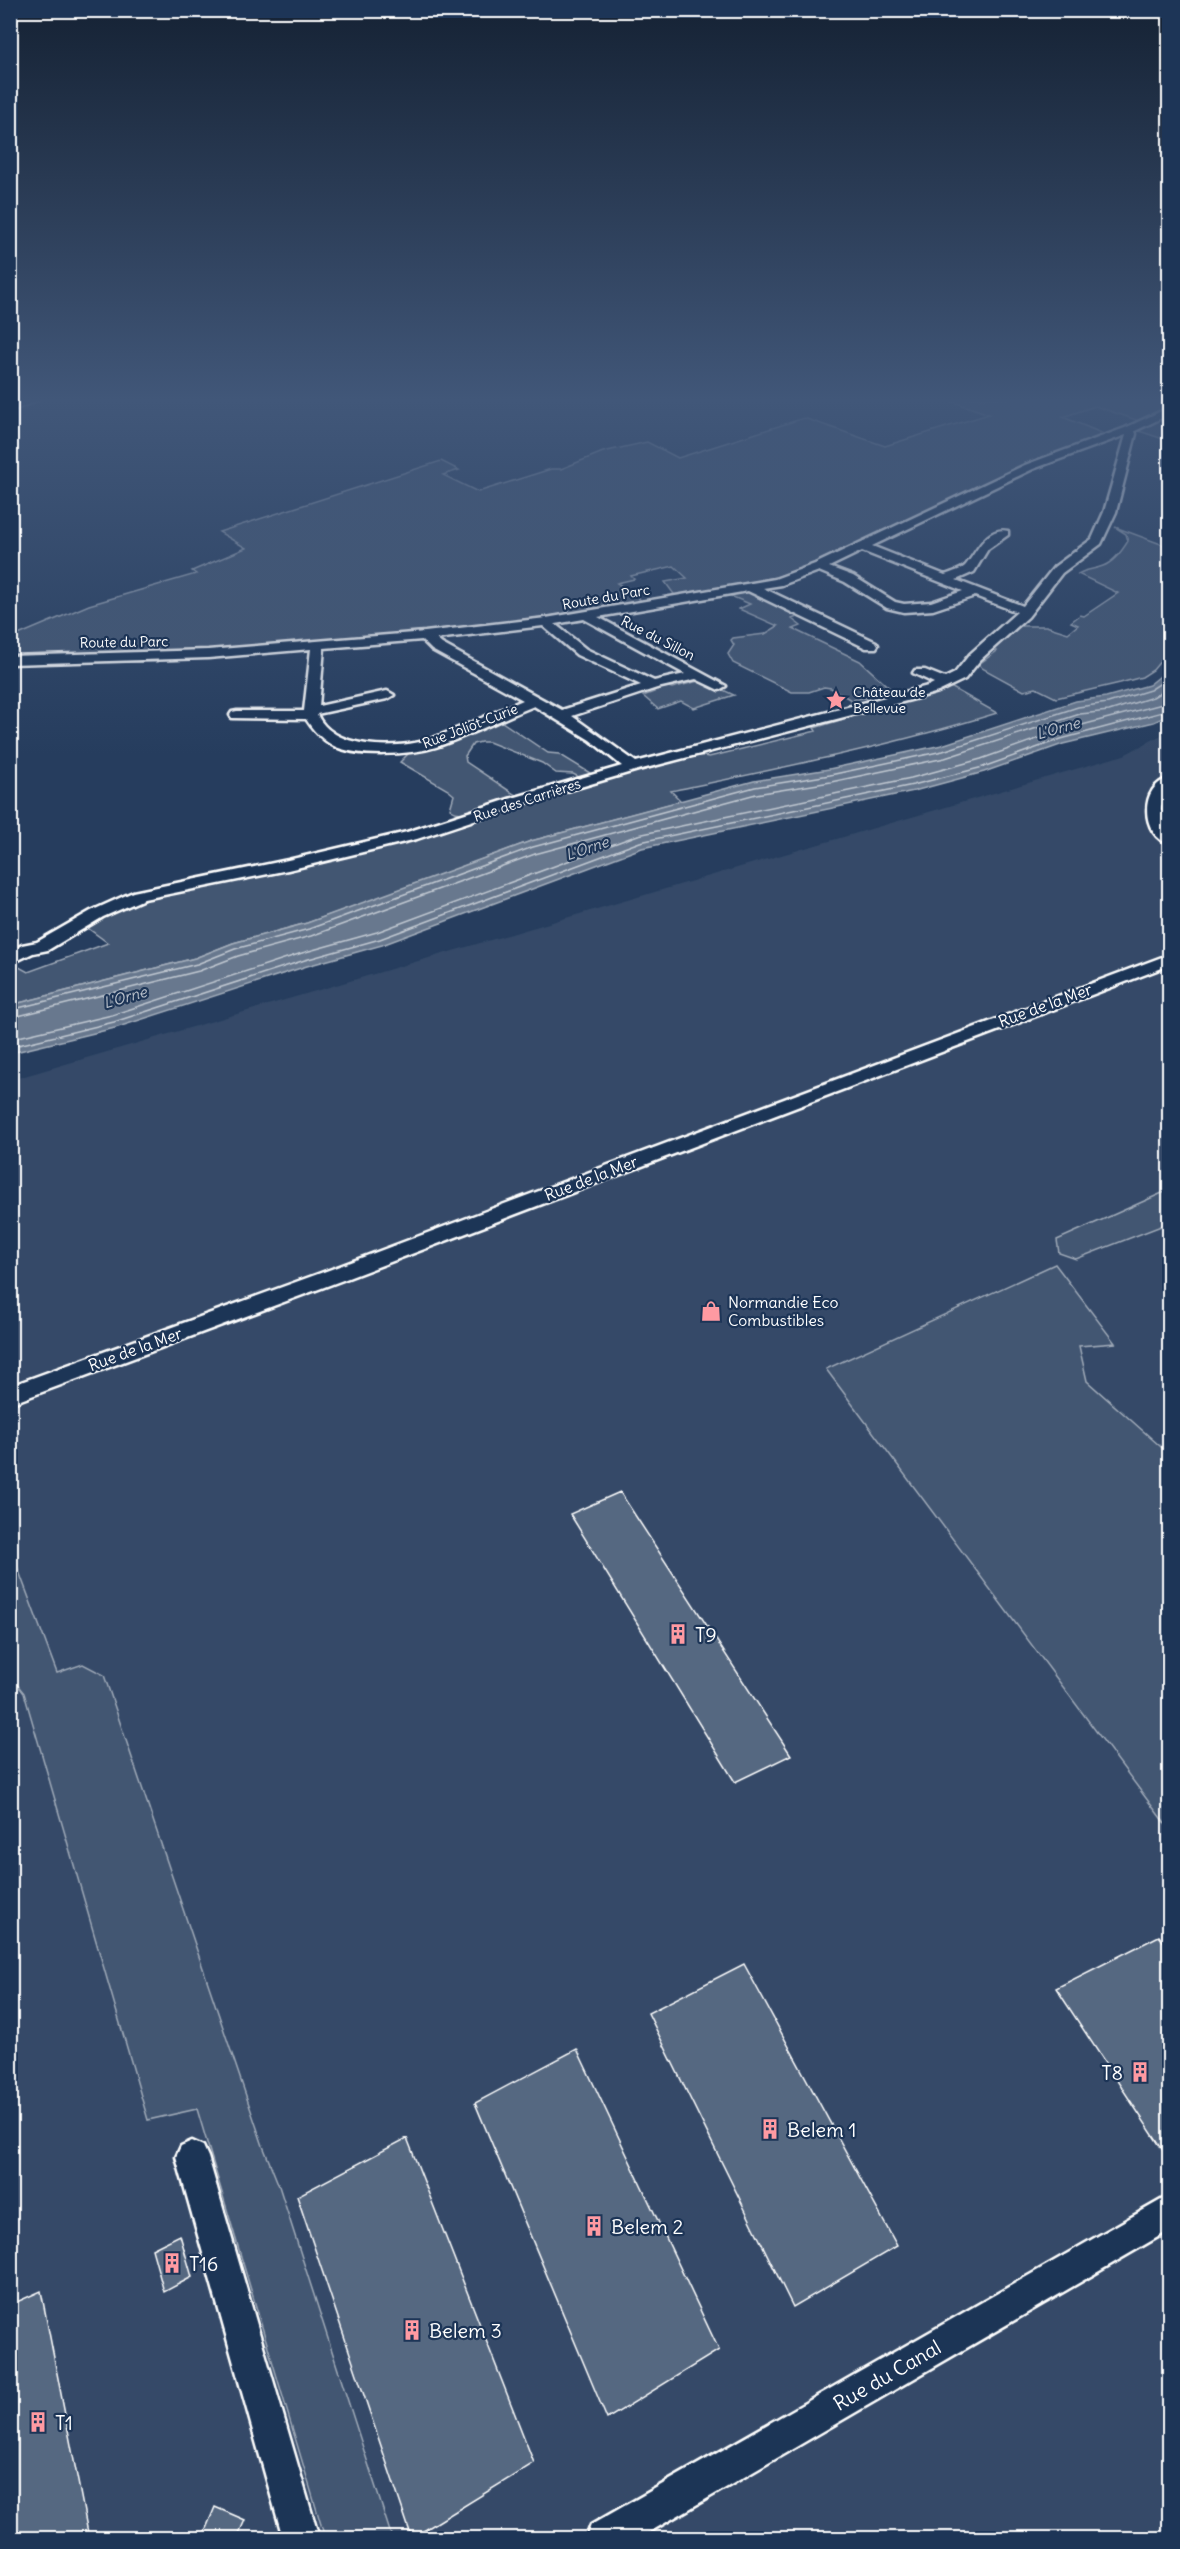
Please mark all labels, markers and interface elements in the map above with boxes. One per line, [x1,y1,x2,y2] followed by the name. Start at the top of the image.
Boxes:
[561,580,651,614] street label: Route du Parc
[618,612,698,664] street label: Rue du Sillon
[79,632,169,652] street label: Route du Parc
[853,683,926,717] place label: Château de Bellevue
[824,688,848,712] place icon: Château de Bellevue
[420,700,520,752] street label: Rue Joliot-Curie
[1034,713,1083,743] water label: L'Orne
[471,774,583,826] street label: Rue des Carrières
[563,832,612,864] water label: L'Orne
[995,979,1095,1031] street label: Rue de la Mer
[101,982,150,1012] water label: L'Orne
[542,1151,641,1205] street label: Rue de la Mer
[728,1292,838,1330] place label: Normandie Eco Combustibles
[699,1299,723,1323] shop icon: Normandie Eco Combustibles
[85,1323,185,1375] street label: Rue de la Mer
[666,1622,690,1646] building icon: T9
[695,1622,717,1647] place label: T9
[1101,2060,1123,2085] place label: T8
[1128,2060,1152,2084] building icon: T8
[758,2117,782,2141] building icon: Belem 1
[787,2117,856,2142] place label: Belem 1
[582,2214,606,2238] building icon: Belem 2
[611,2214,683,2239] place label: Belem 2
[160,2251,184,2275] building icon: T16
[189,2251,218,2276] place label: T16
[400,2318,424,2342] building icon: Belem 3
[429,2318,502,2343] place label: Belem 3
[829,2334,945,2416] street label: Rue du Canal
[26,2410,50,2434] building icon: T1
[55,2410,73,2435] place label: T1

